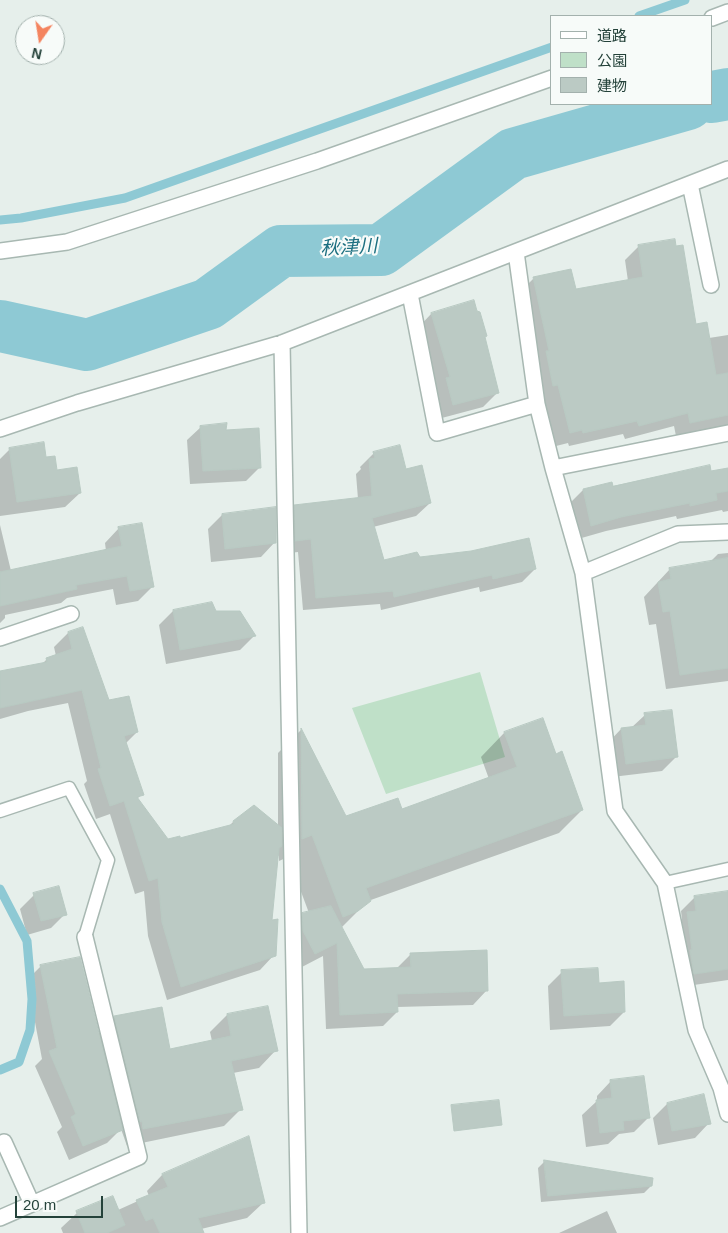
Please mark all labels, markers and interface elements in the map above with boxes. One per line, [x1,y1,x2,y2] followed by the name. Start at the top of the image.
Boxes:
[15,15,65,65] north arrow
[550,15,713,105] legend
[597,27,627,44] text: 道路
[30,45,44,63] text: N
[597,52,627,69] text: 公園
[597,77,627,94] text: 建物
[320,235,378,261] water label: 秋津川
[18,1186,105,1218] scale bar
[23,1196,56,1213] text: 20 m

